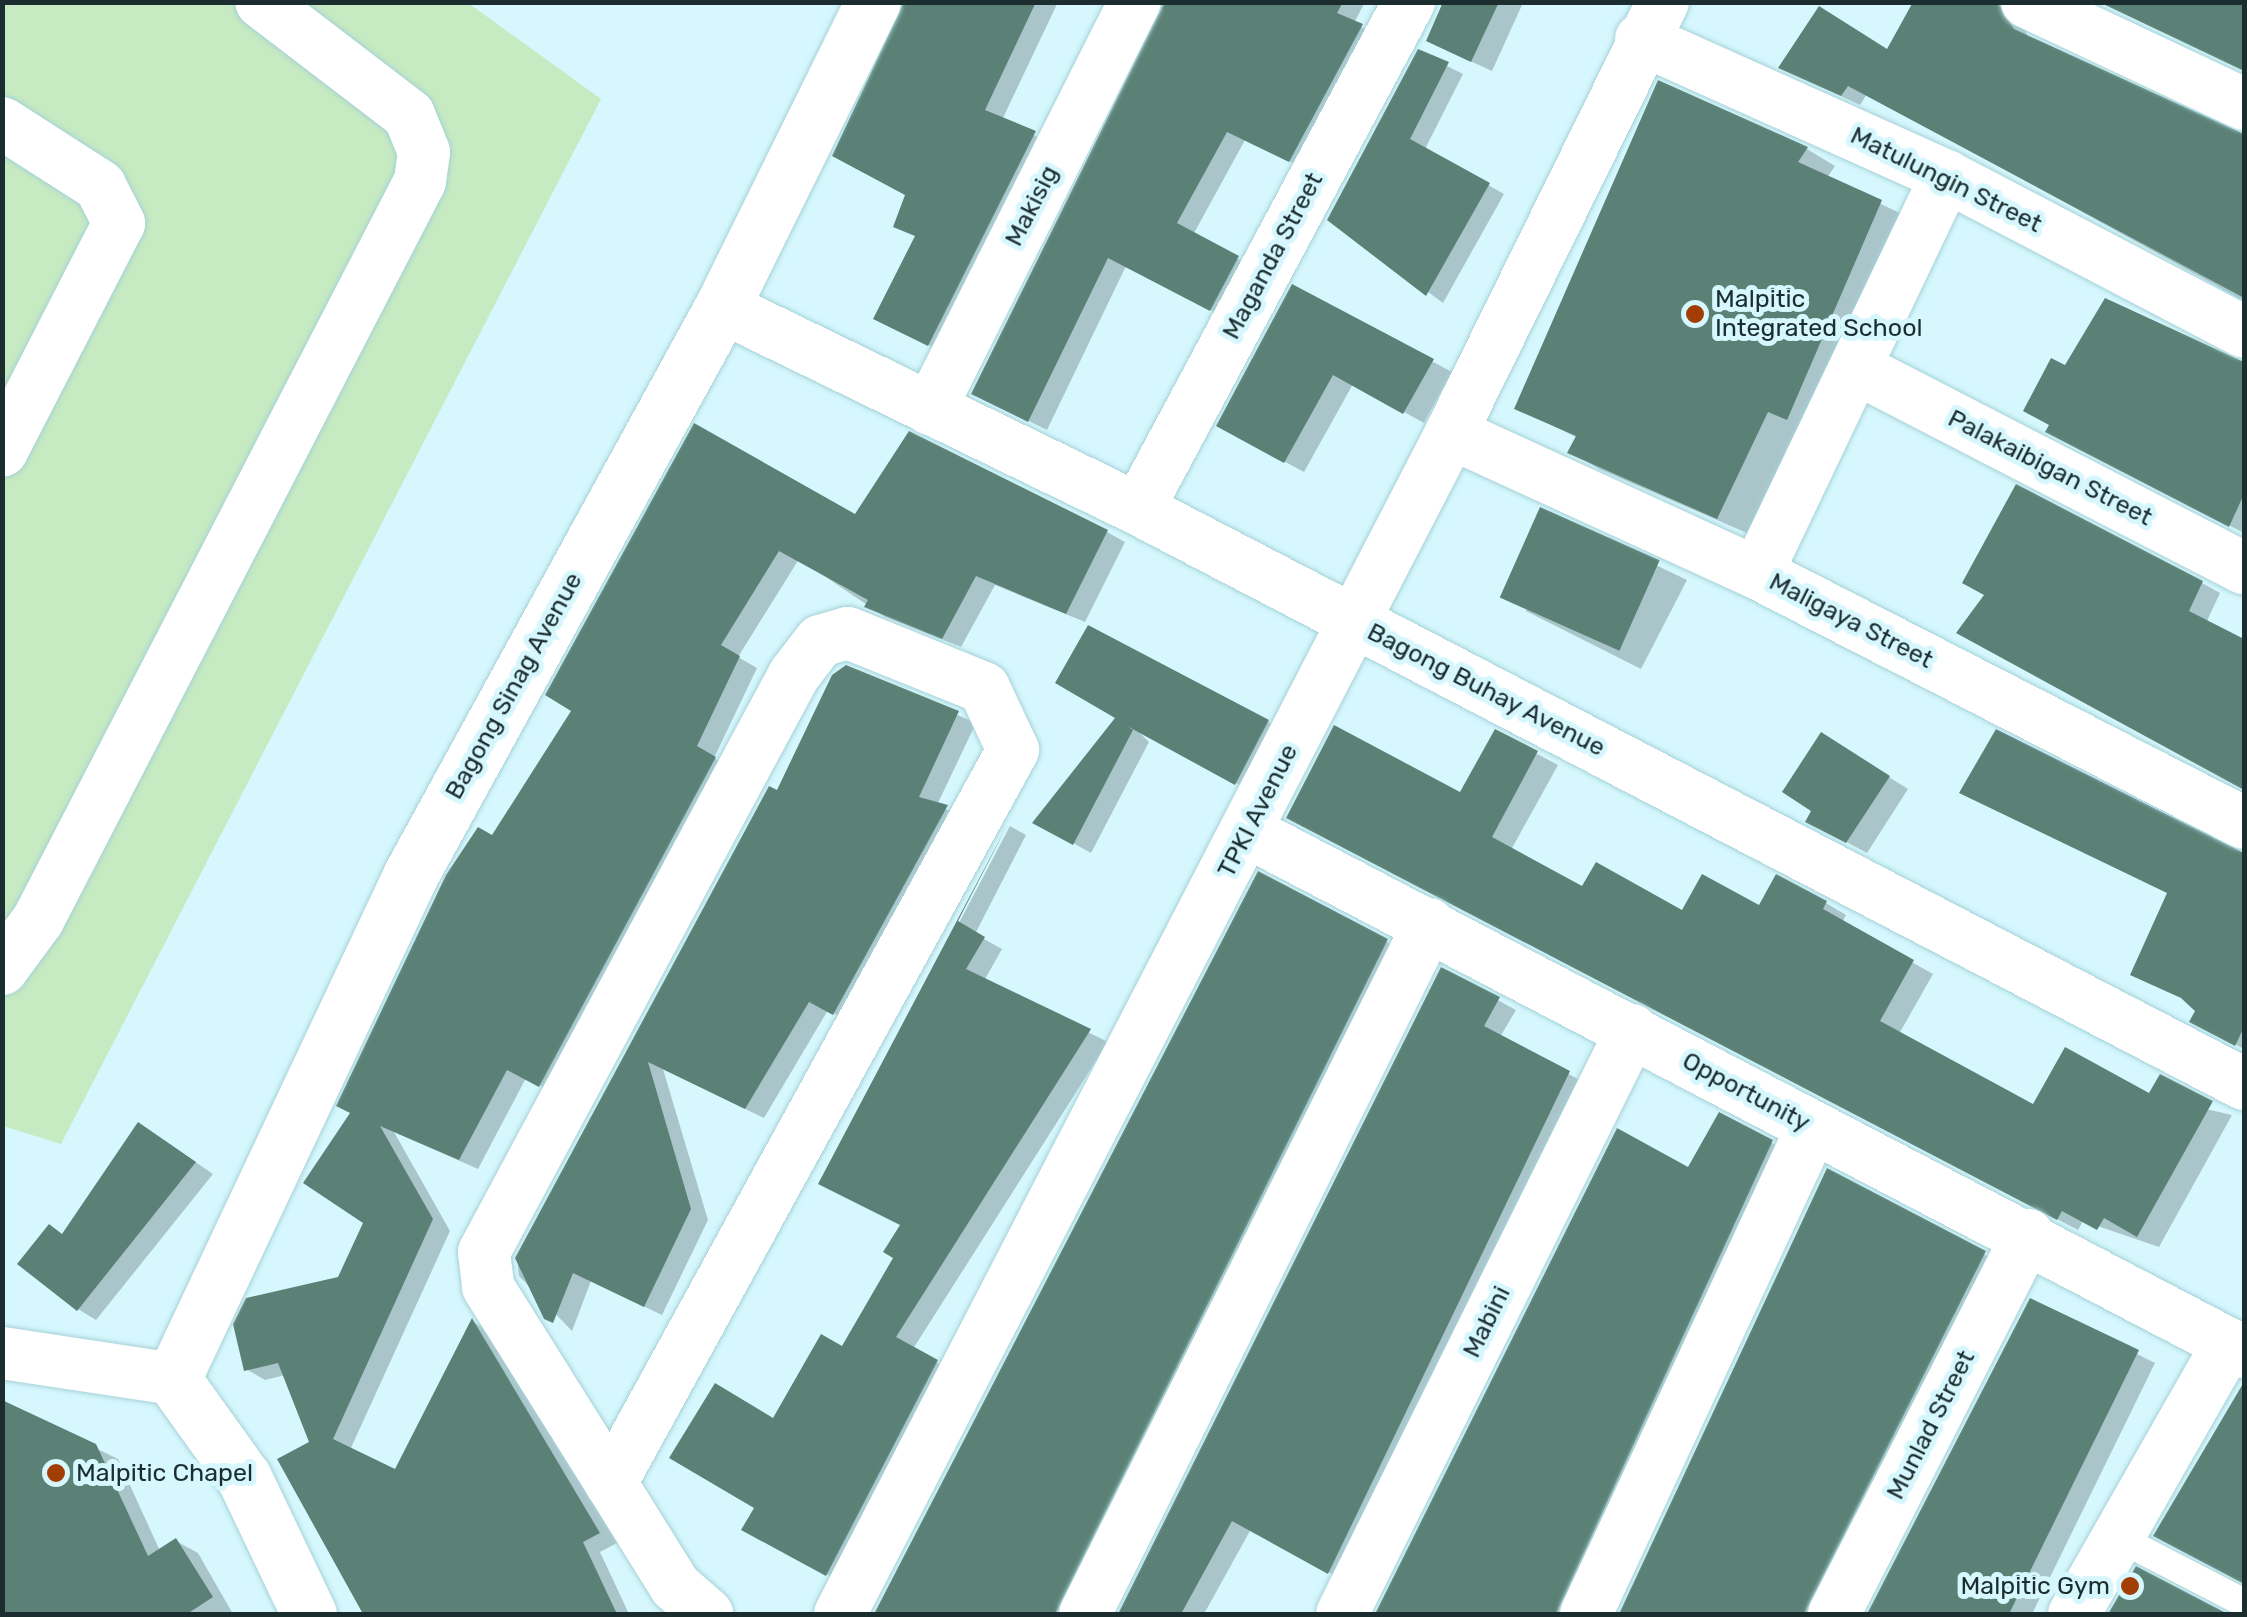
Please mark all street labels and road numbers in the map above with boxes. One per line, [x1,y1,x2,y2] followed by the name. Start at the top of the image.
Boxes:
[1845,121,2047,239] street label: Matulungin Street
[999,161,1065,251] street label: Makisig
[1216,167,1330,345] street label: Maganda Street
[1943,404,2157,532] street label: Palakaibigan Street
[439,567,589,805] street label: Bagong Sinag Avenue
[1764,567,1938,675] street label: Maligaya Street
[1362,617,1610,763] street label: Bagong Buhay Avenue
[1211,739,1305,883] street label: TPKI Avenue
[1677,1046,1815,1138] street label: Opportunity
[1457,1281,1517,1363] street label: Mabini
[1881,1345,1981,1505] street label: Munlad Street

